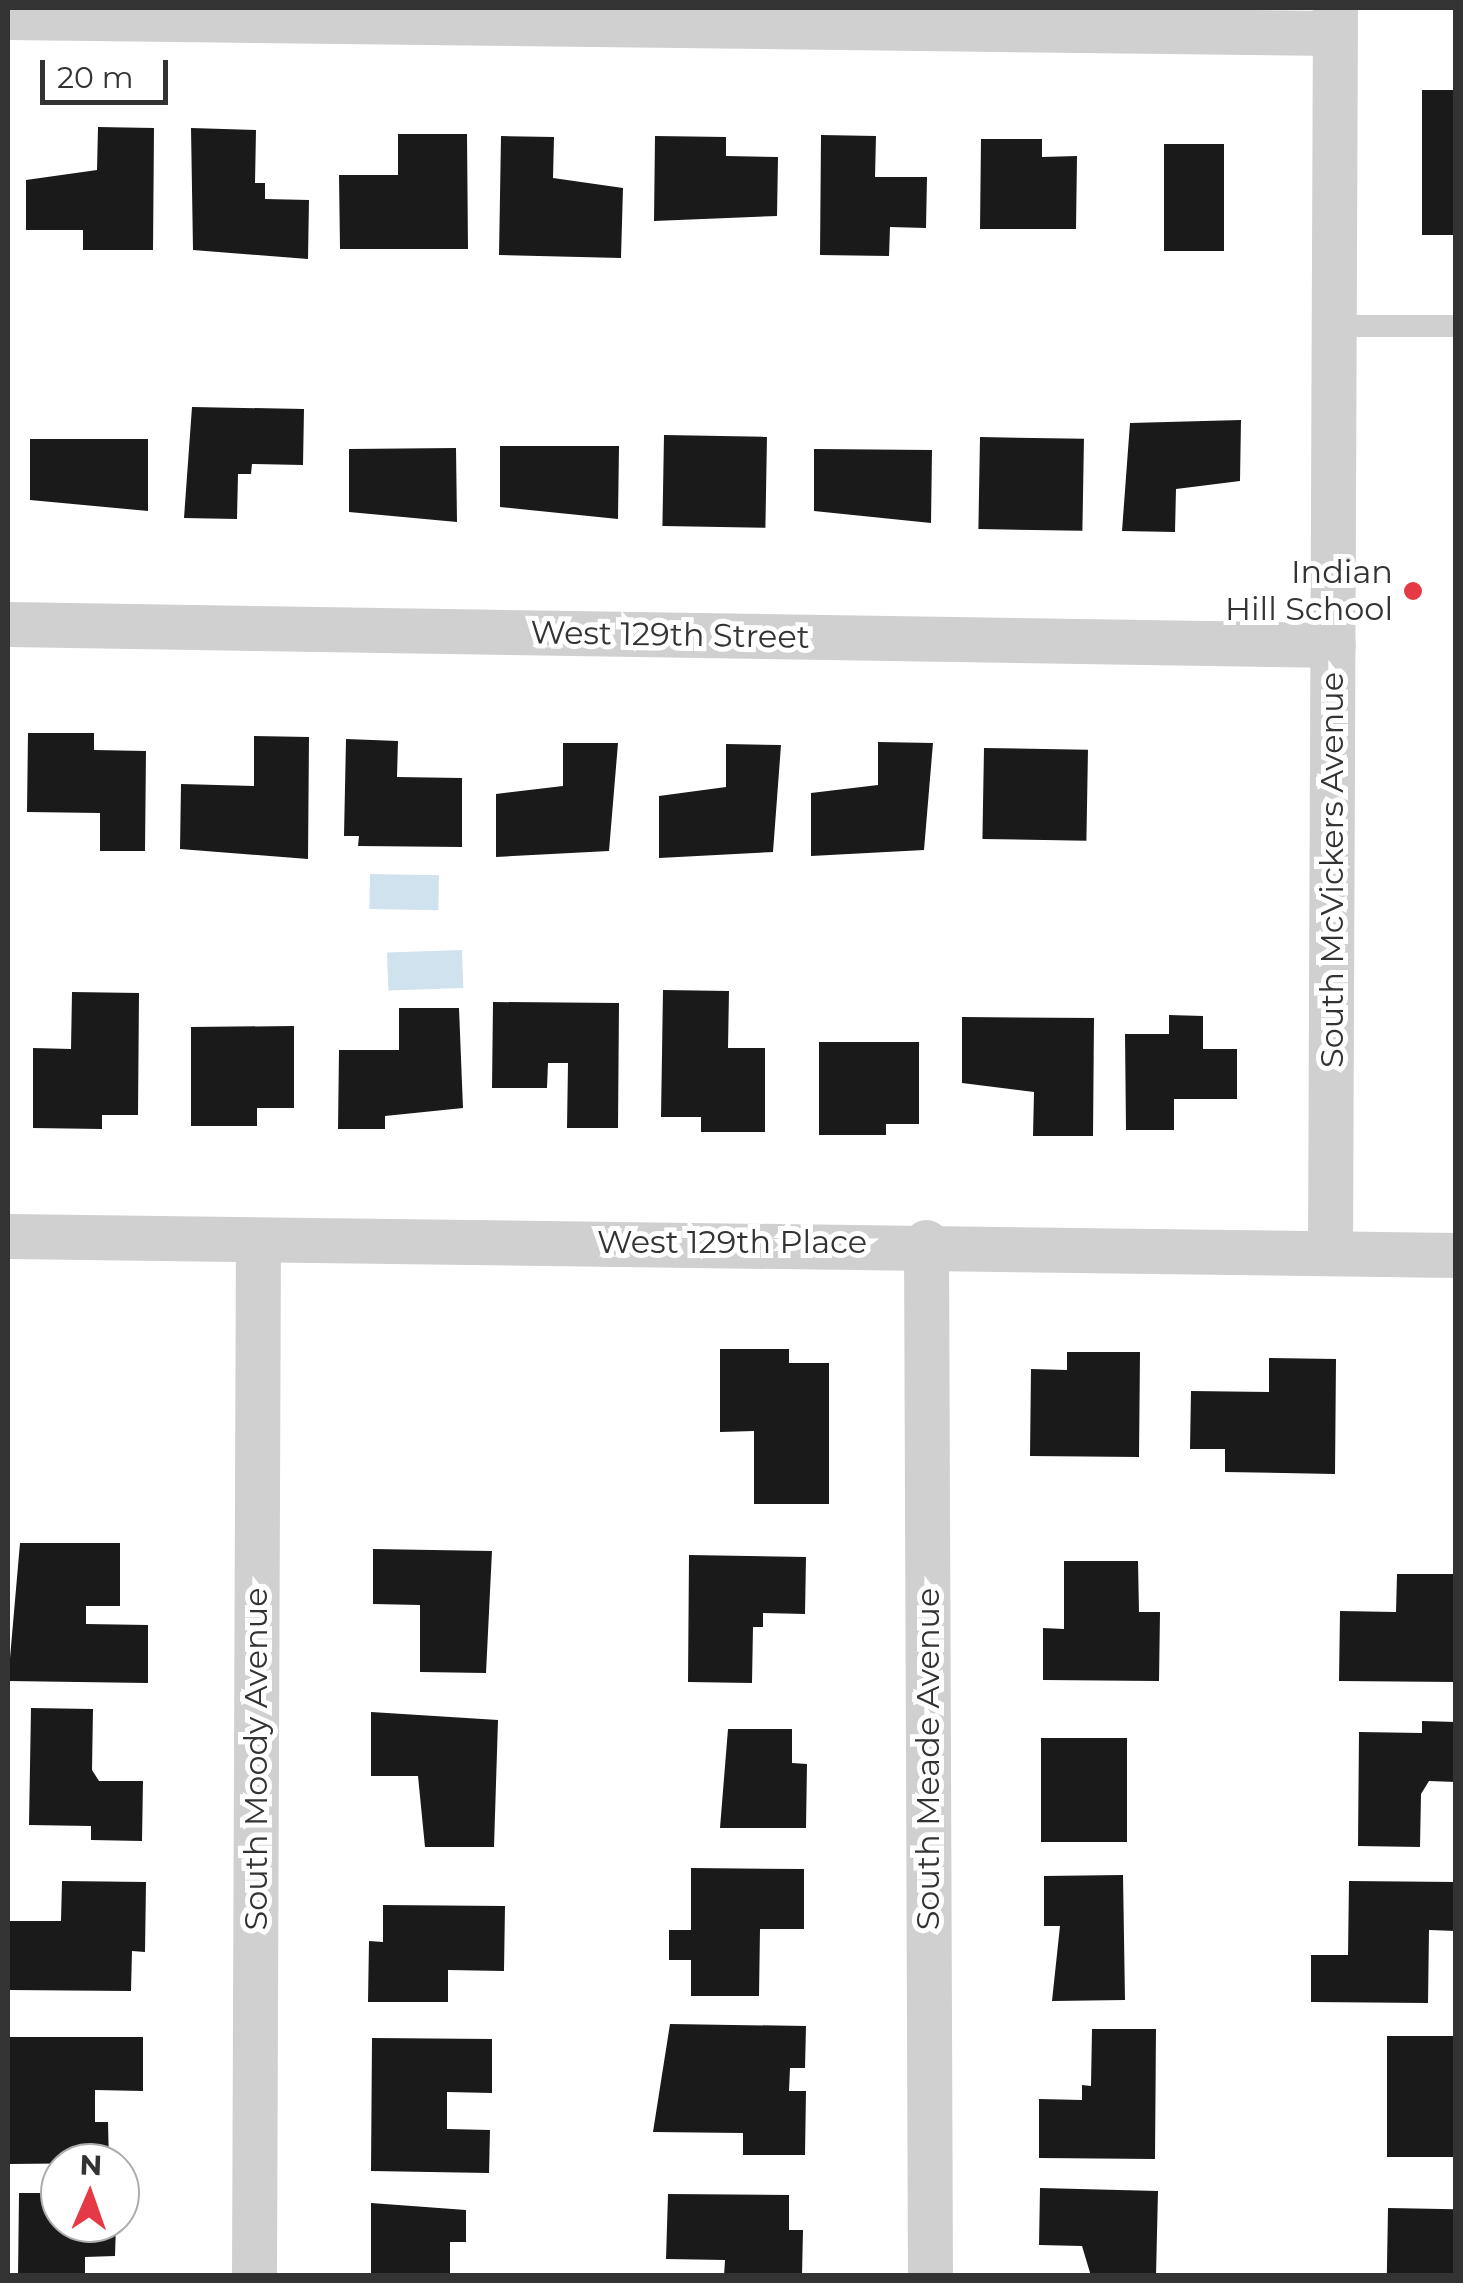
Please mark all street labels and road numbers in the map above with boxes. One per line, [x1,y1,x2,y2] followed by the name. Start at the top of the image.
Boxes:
[530,613,810,657] street label: West 129th Street
[1313,672,1351,1068] street label: South McVickers Avenue
[597,1223,867,1261] street label: West 129th Place
[237,1588,275,1930] street label: South Moody Avenue
[909,1588,947,1930] street label: South Meade Avenue

